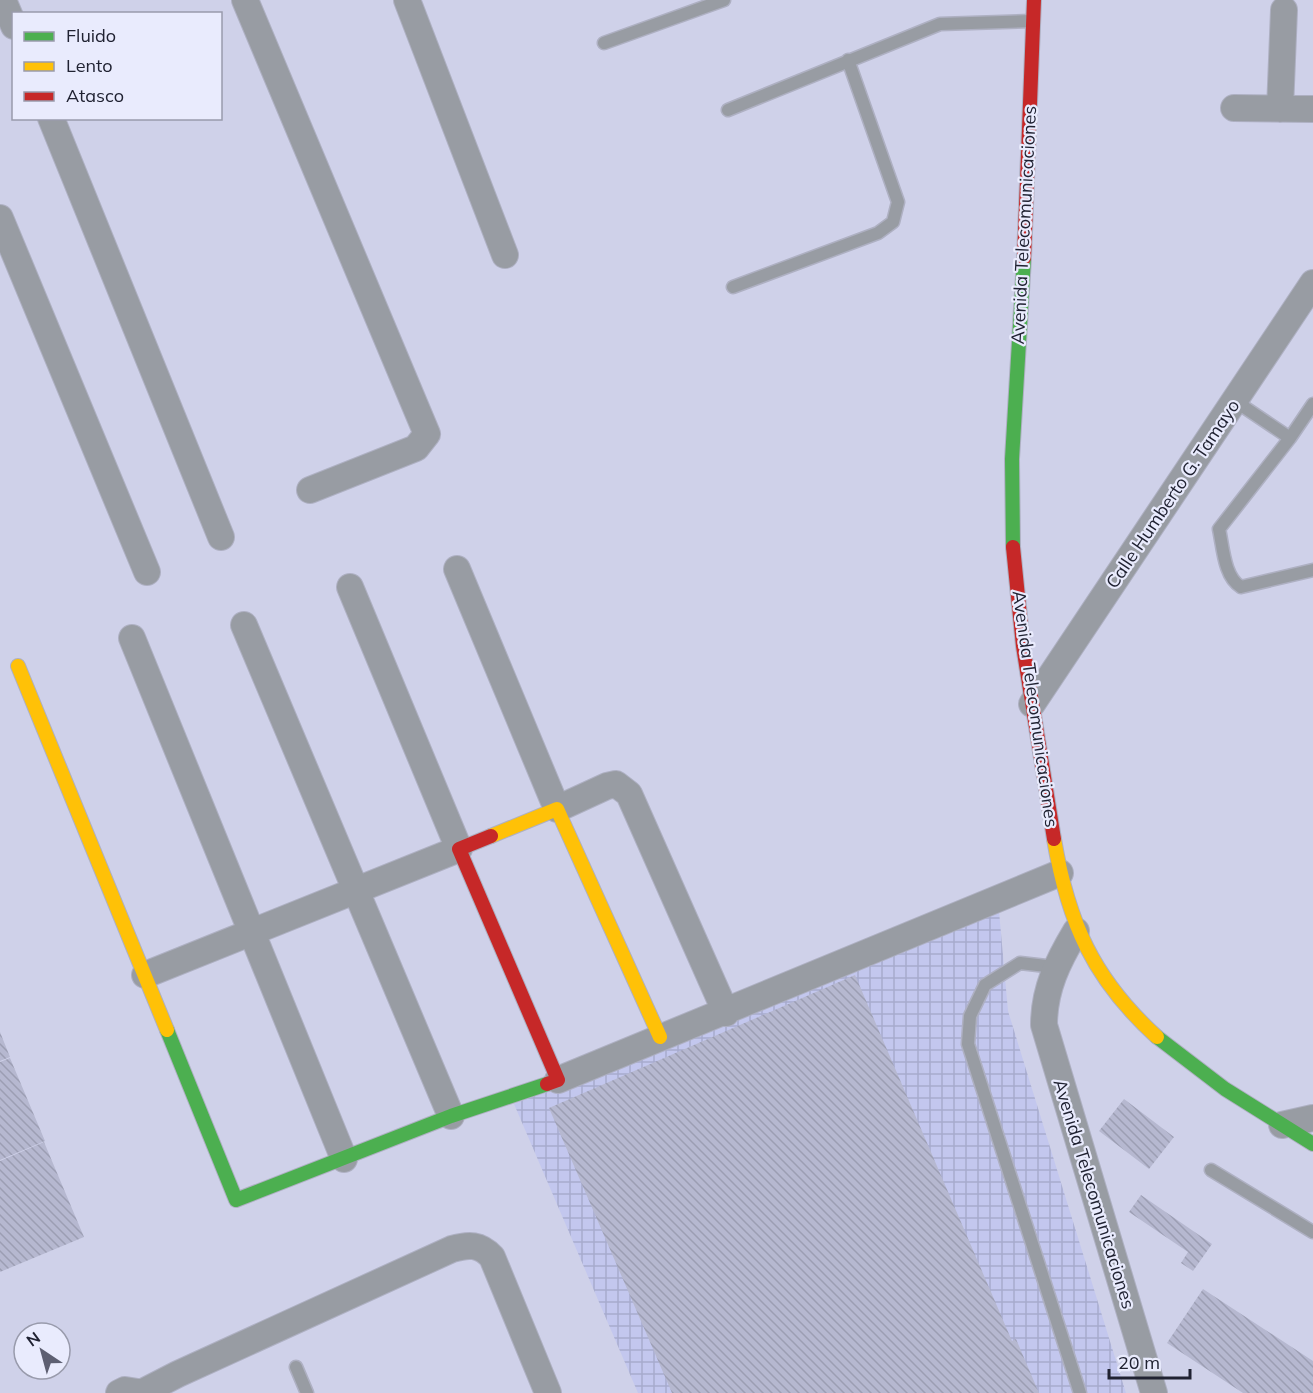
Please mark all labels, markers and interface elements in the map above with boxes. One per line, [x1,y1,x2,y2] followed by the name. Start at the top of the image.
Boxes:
[12,12,222,120] legend
[66,24,116,47] text: Fluido
[66,54,113,77] text: Lento
[66,84,124,107] text: Atasco
[1006,105,1041,345] street label: Avenida Telecomunicaciones
[1101,395,1245,593] street label: Calle Humberto G. Tamayo
[1007,589,1064,829] street label: Avenida Telecomunicaciones
[1049,1076,1140,1312] street label: Avenida Telecomunicaciones
[12,1321,72,1381] north arrow
[22,1327,44,1351] text: N
[1109,1342,1190,1380] scale bar
[1118,1351,1160,1374] text: 20 m

